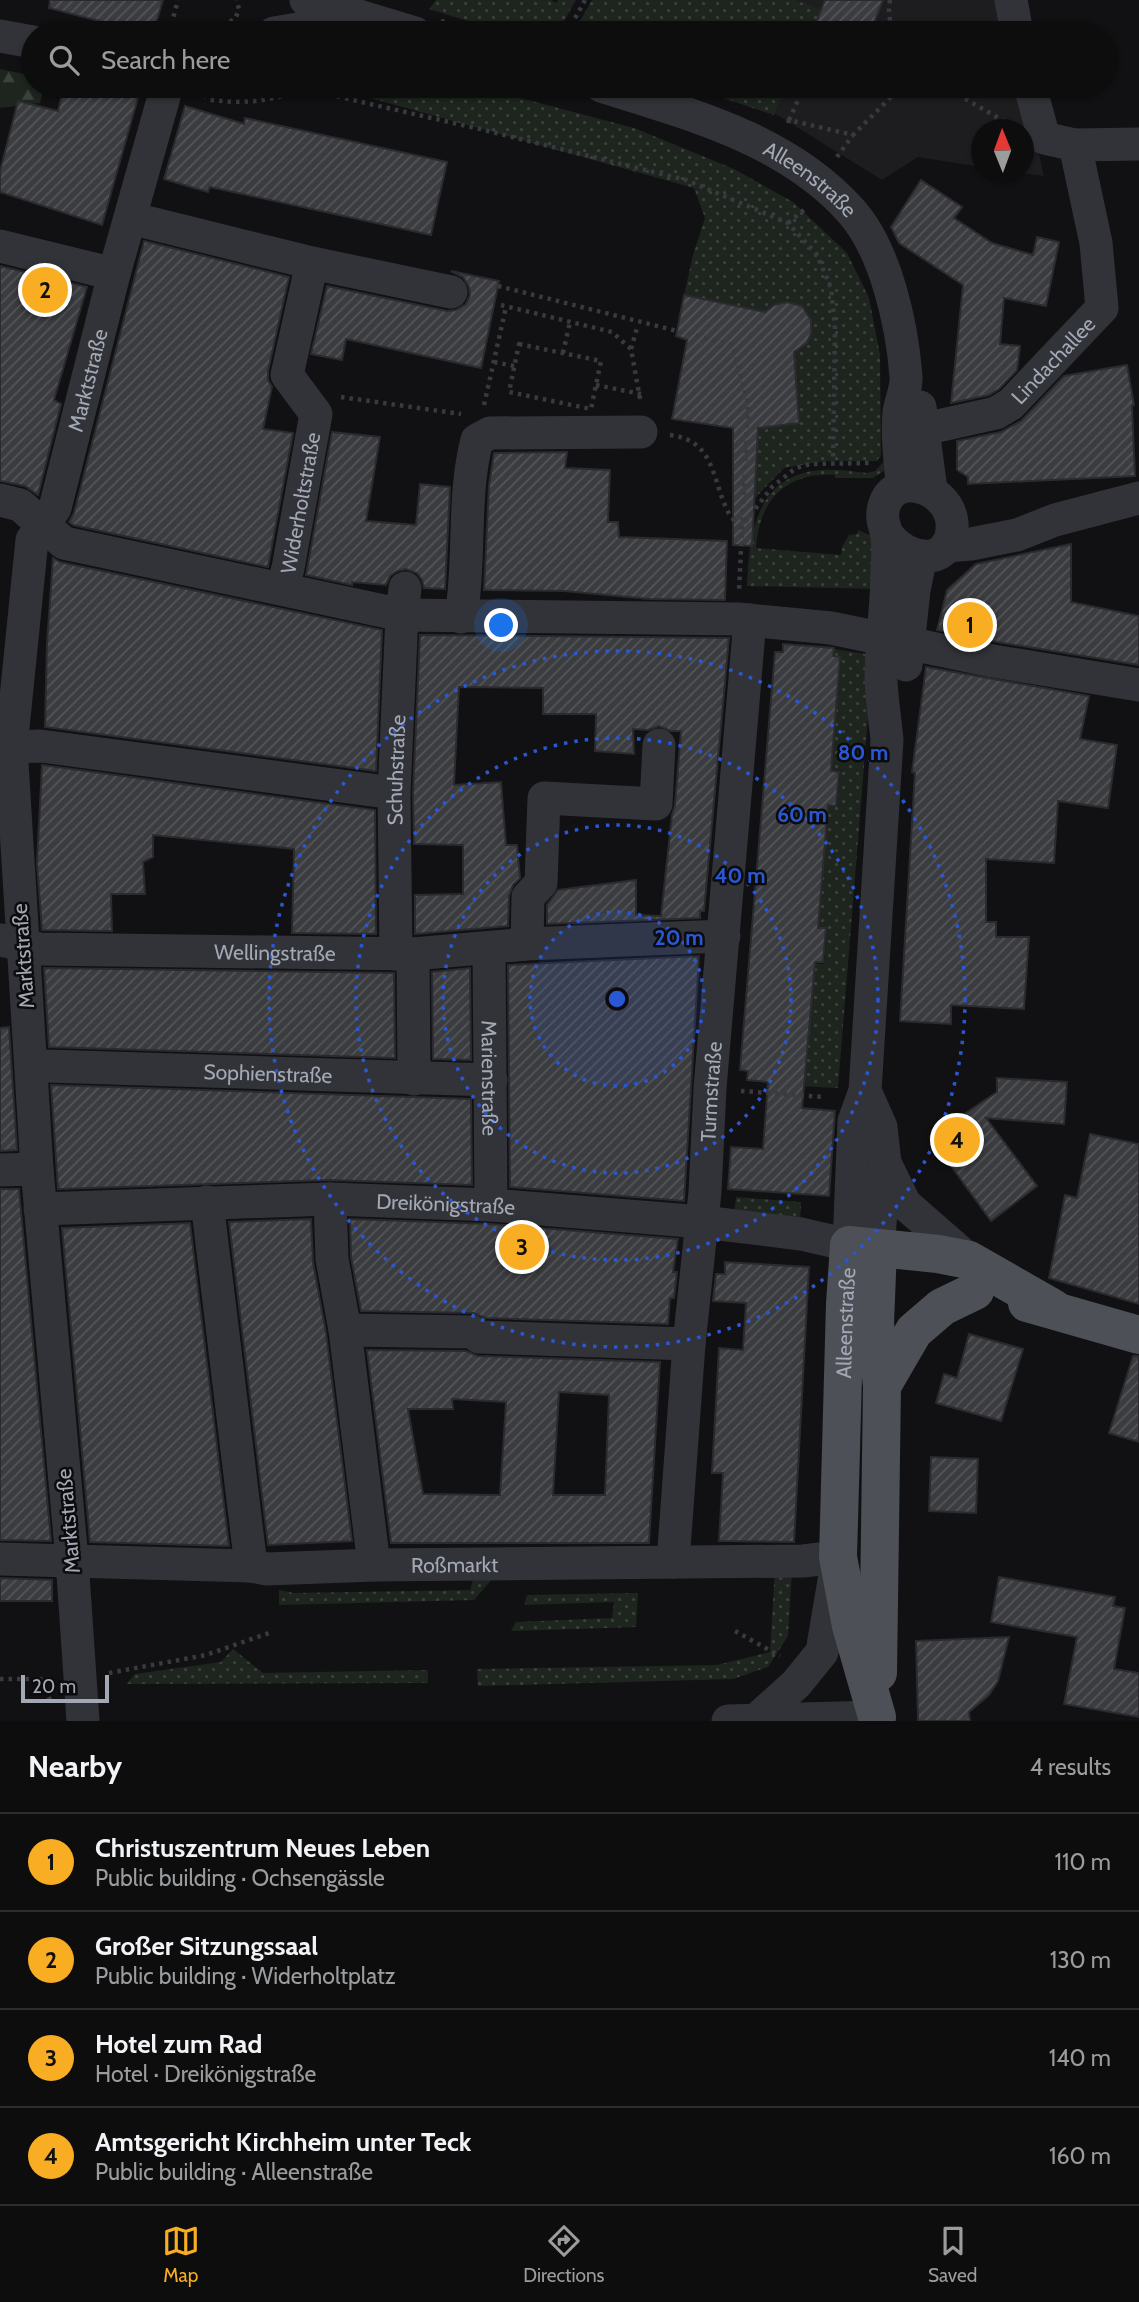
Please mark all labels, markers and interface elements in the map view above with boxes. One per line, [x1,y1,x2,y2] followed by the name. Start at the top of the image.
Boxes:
[21,21,1118,98] search box
[45,41,83,79] icon: search
[101,44,230,76] text: Search here
[971,119,1034,182] north arrow
[760,135,863,222] street label: Alleenstraße
[22,264,68,316] pin: 2
[1006,311,1100,409] street label: Lindachallee
[62,326,112,434] street label: Marktstraße
[275,430,325,576] street label: Widerholtstraße
[947,599,993,651] pin: 1
[484,608,518,642] your location
[381,714,410,826] street label: Schuhstraße
[838,740,888,765] text: 80 m
[777,802,827,827] text: 60 m
[715,863,765,888] text: 40 m
[7,902,39,1009] street label: Marktstraße
[655,925,703,950] text: 20 m
[214,939,336,965] street label: Wellingstraße
[605,987,629,1011] centre of rings
[477,1020,503,1136] street label: Marienstraße
[695,1040,726,1142] street label: Turmstraße
[203,1058,333,1088] street label: Sophienstraße
[934,1114,980,1166] pin: 4
[376,1188,516,1219] street label: Dreikönigstraße
[499,1221,545,1273] pin: 3
[830,1266,860,1379] street label: Alleenstraße
[51,1467,85,1575] street label: Marktstraße
[411,1551,498,1577] street label: Roßmarkt
[21,1672,108,1704] scale bar
[32,1675,76,1698] text: 20 m
[28,1748,122,1785] text: Nearby
[1030,1753,1111,1781] text: 4 results
[95,1832,430,1864] text: Christuszentrum Neues Leben
[47,1848,55,1876] text: 1
[1055,1848,1111,1876] text: 110 m
[95,1864,385,1892] text: Public building · Ochsengässle
[95,1930,318,1962] text: Großer Sitzungssaal
[45,1946,57,1974] text: 2
[1050,1946,1111,1974] text: 130 m
[95,1962,396,1990] text: Public building · Widerholtplatz
[95,2028,262,2060] text: Hotel zum Rad
[45,2044,57,2072] text: 3
[1049,2044,1111,2072] text: 140 m
[95,2060,316,2088] text: Hotel · Dreikönigstraße
[95,2126,471,2158] text: Amtsgericht Kirchheim unter Teck
[44,2142,58,2170] text: 4
[1049,2142,1111,2170] text: 160 m
[95,2158,373,2186] text: Public building · Alleenstraße
[162,2222,200,2287] tab: Map
[523,2222,604,2287] tab: Directions
[928,2222,977,2287] tab: Saved

